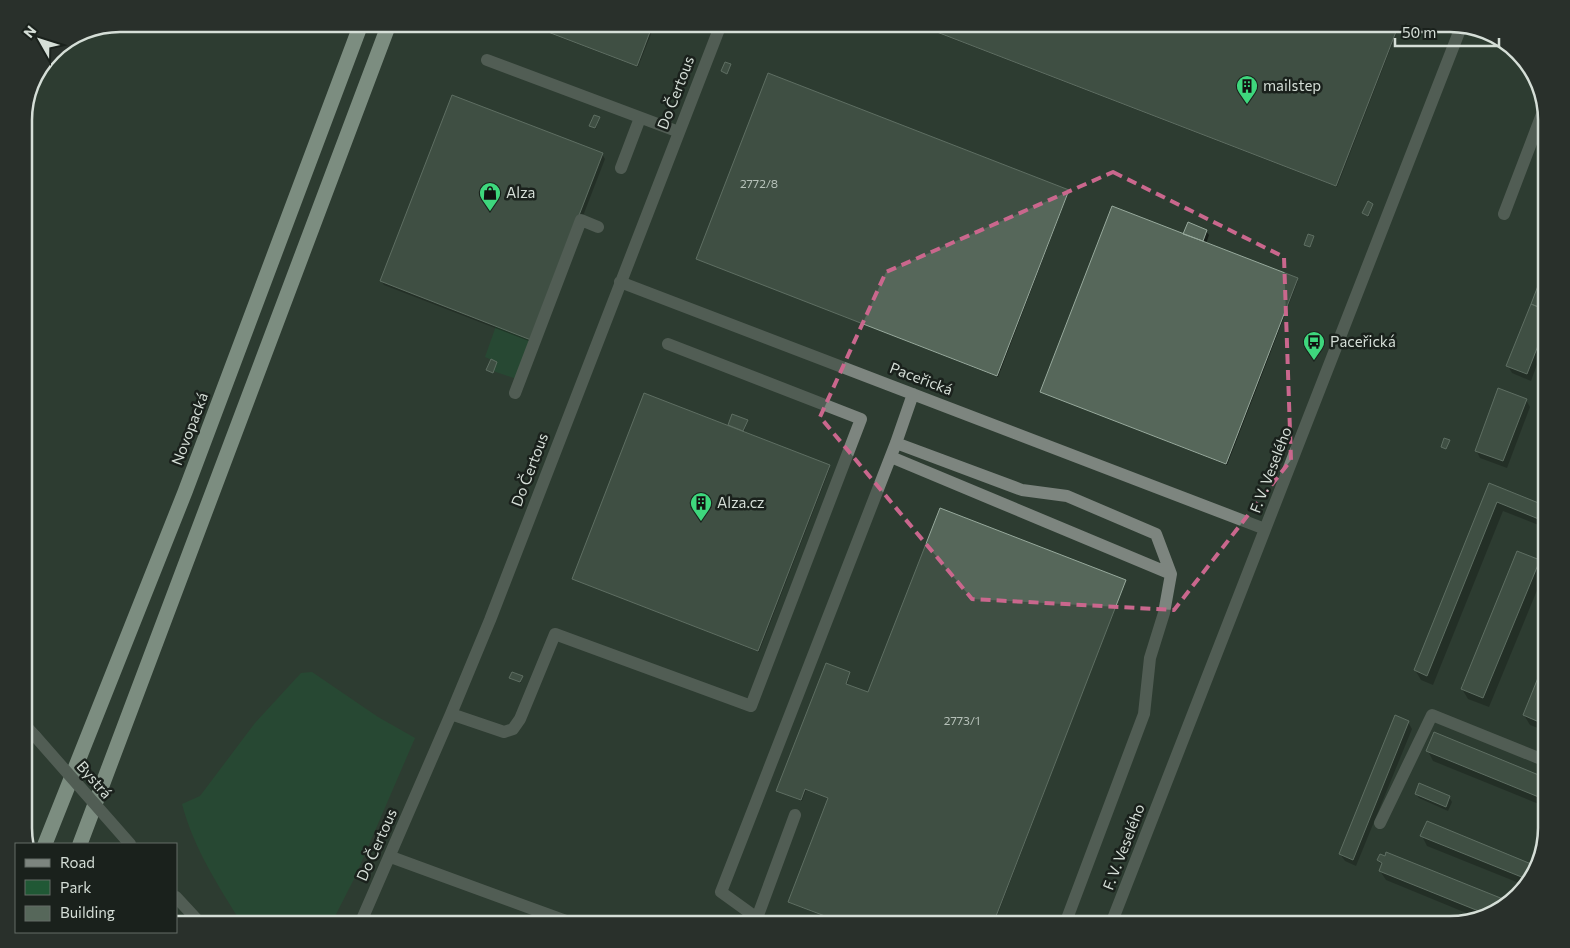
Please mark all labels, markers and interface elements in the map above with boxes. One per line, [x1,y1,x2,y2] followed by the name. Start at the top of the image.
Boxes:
[15,15,65,65] north arrow
[1395,15,1499,47] scale bar
[20,22,39,41] text: N
[1402,23,1436,41] text: 50 m
[652,53,697,132] street label: Do Čertous
[1235,74,1259,105] building icon: mailstep
[1263,76,1321,94] place label: mailstep
[740,176,778,190] house number: 2772/8
[478,181,502,212] shop icon: Alza
[506,183,535,201] place label: Alza
[1302,330,1326,361] bus stop icon: Paceřická
[1330,332,1396,350] place label: Paceřická
[887,358,955,398] street label: Paceřická
[167,390,211,468] street label: Novopacká
[1245,424,1295,515] street label: F. V. Veselého
[506,430,551,509] street label: Do Čertous
[689,491,713,522] building icon: Alza.cz
[717,493,765,511] place label: Alza.cz
[944,713,980,727] house number: 2773/1
[74,757,116,802] street label: Bystrá
[1098,801,1148,892] street label: F. V. Veselého
[351,805,400,884] street label: Do Čertous
[15,843,178,933] legend
[60,853,95,871] text: Road
[60,878,91,896] text: Park
[60,903,115,921] text: Building

